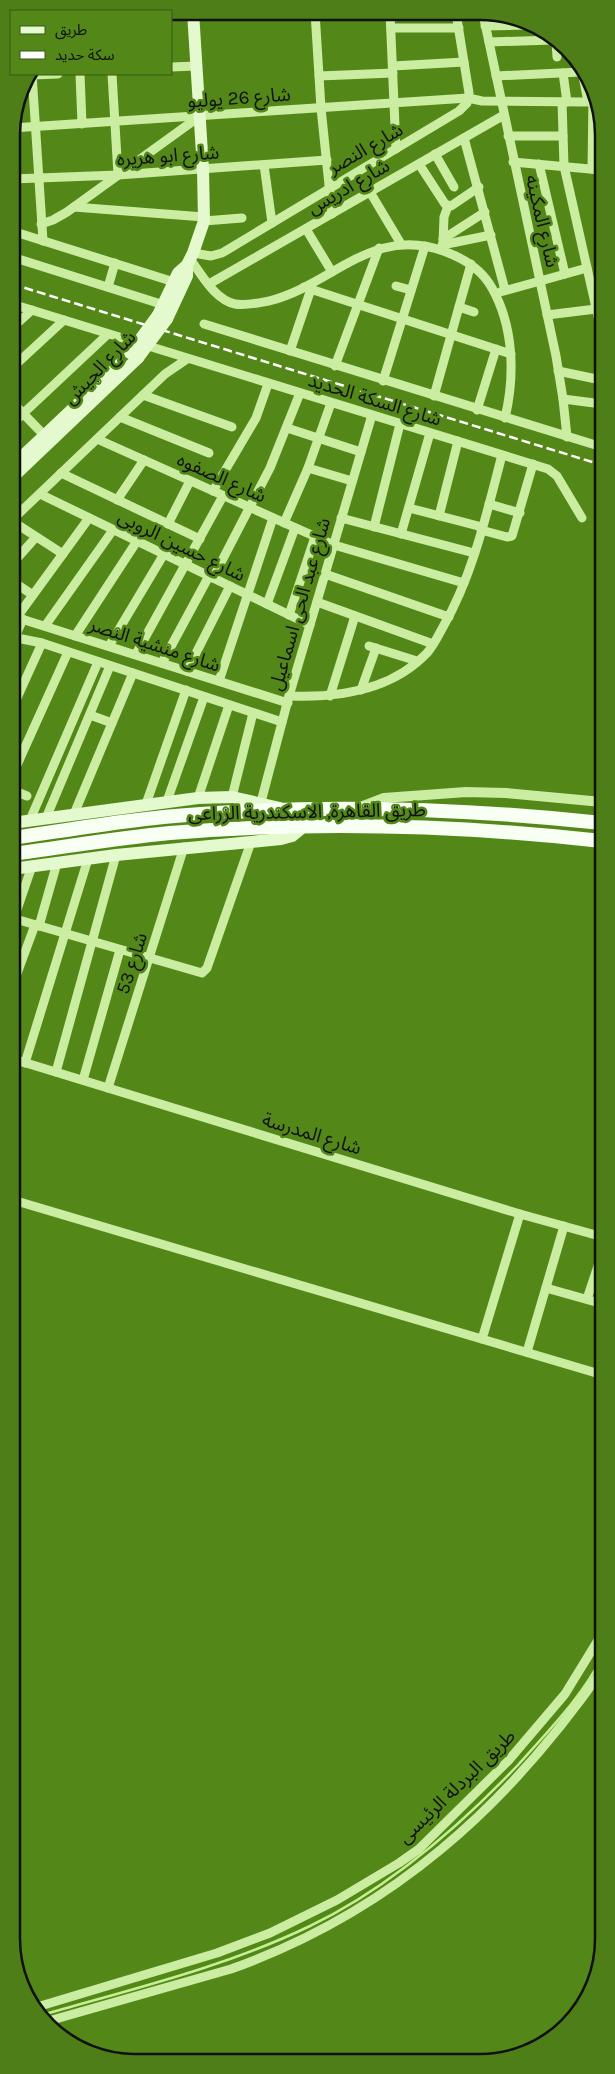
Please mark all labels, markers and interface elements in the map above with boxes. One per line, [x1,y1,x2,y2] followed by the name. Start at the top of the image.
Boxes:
[10,10,172,75] legend
[55,21,87,40] text: طريق
[55,46,115,64] text: سكة حديد
[187,83,292,115] street label: شارع 26 يوليو
[323,119,408,181] street label: شارع النصر
[116,141,220,173] street label: شارع ابو هريره
[303,155,395,221] street label: شارع ادريس
[519,173,563,270] street label: شارع المكينه
[59,326,142,411] street label: شارع الجيش
[305,369,444,433] street label: شارع السكة الحديد
[173,449,270,509] street label: شارع الصفوه
[113,506,249,588] street label: شارع حسين الروبى
[265,515,337,694] street label: شارع عبد الحى اسماعيل
[85,613,223,678] street label: شارع منشية النصر
[188,799,426,825] street label: طريق القاهرة, الاسكندرية الزراعى
[112,930,154,998] street label: شارع 53
[259,1108,364,1161] street label: شارع المدرسة
[393,1725,520,1848] street label: طريق البردلة الرئيسى

